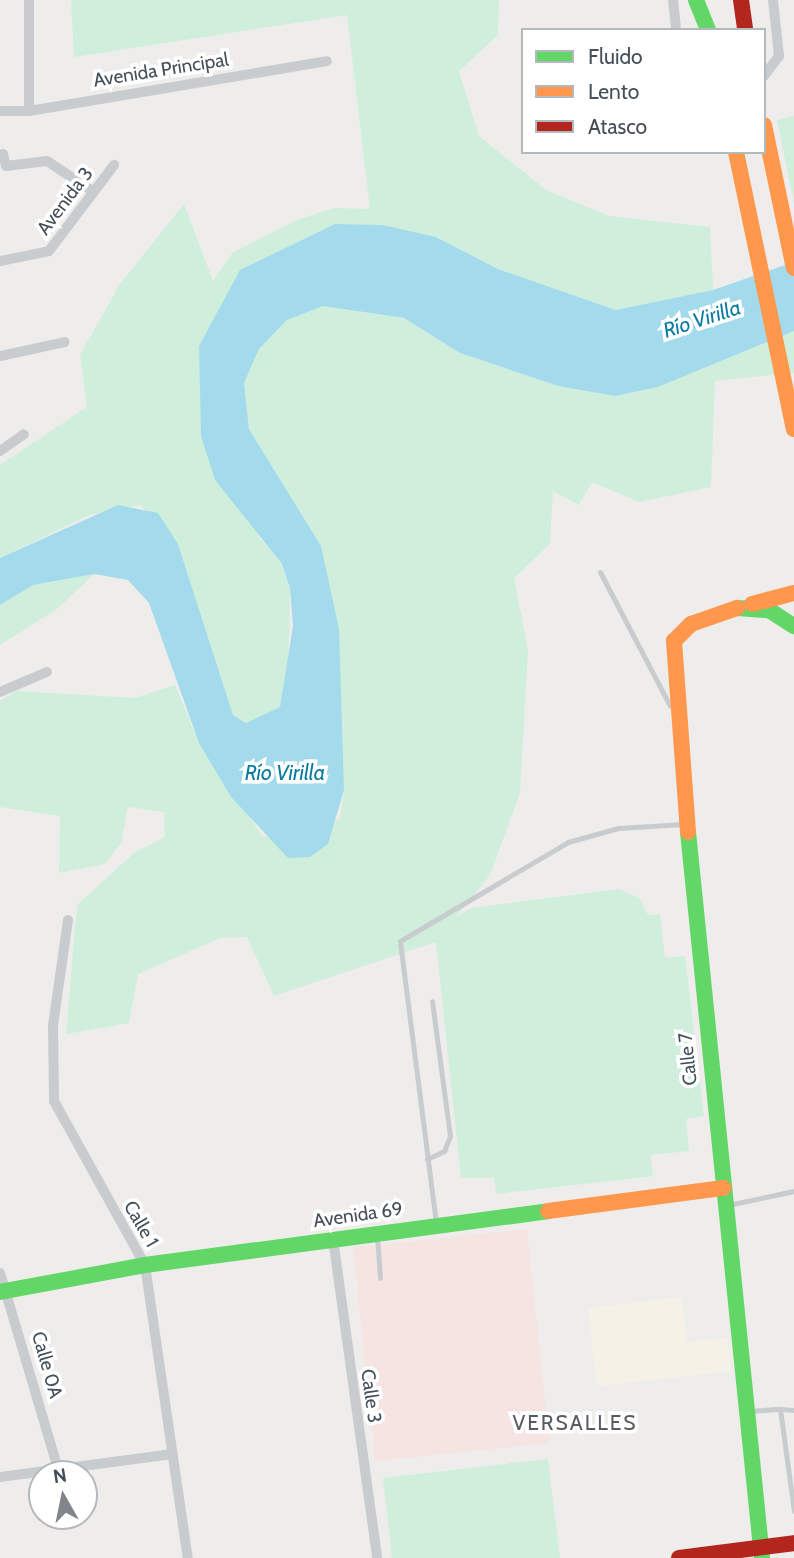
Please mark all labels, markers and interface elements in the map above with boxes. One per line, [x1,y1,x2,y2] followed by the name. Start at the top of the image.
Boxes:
[521,28,766,154] legend
[588,44,643,69] text: Fluido
[92,48,230,92] street label: Avenida Principal
[588,79,639,104] text: Lento
[588,114,647,139] text: Atasco
[32,163,98,239] street label: Avenida 3
[660,295,744,343] water label: Río Virilla
[245,760,325,786] water label: Río Virilla
[674,1031,702,1087] street label: Calle 7
[119,1197,163,1251] street label: Calle 1
[312,1197,404,1233] street label: Avenida 69
[27,1329,67,1401] street label: Calle 0A
[356,1368,386,1424] street label: Calle 3
[514,1410,636,1436] district label: VERSALLES
[28,1460,98,1530] north arrow
[52,1463,68,1488] text: N

